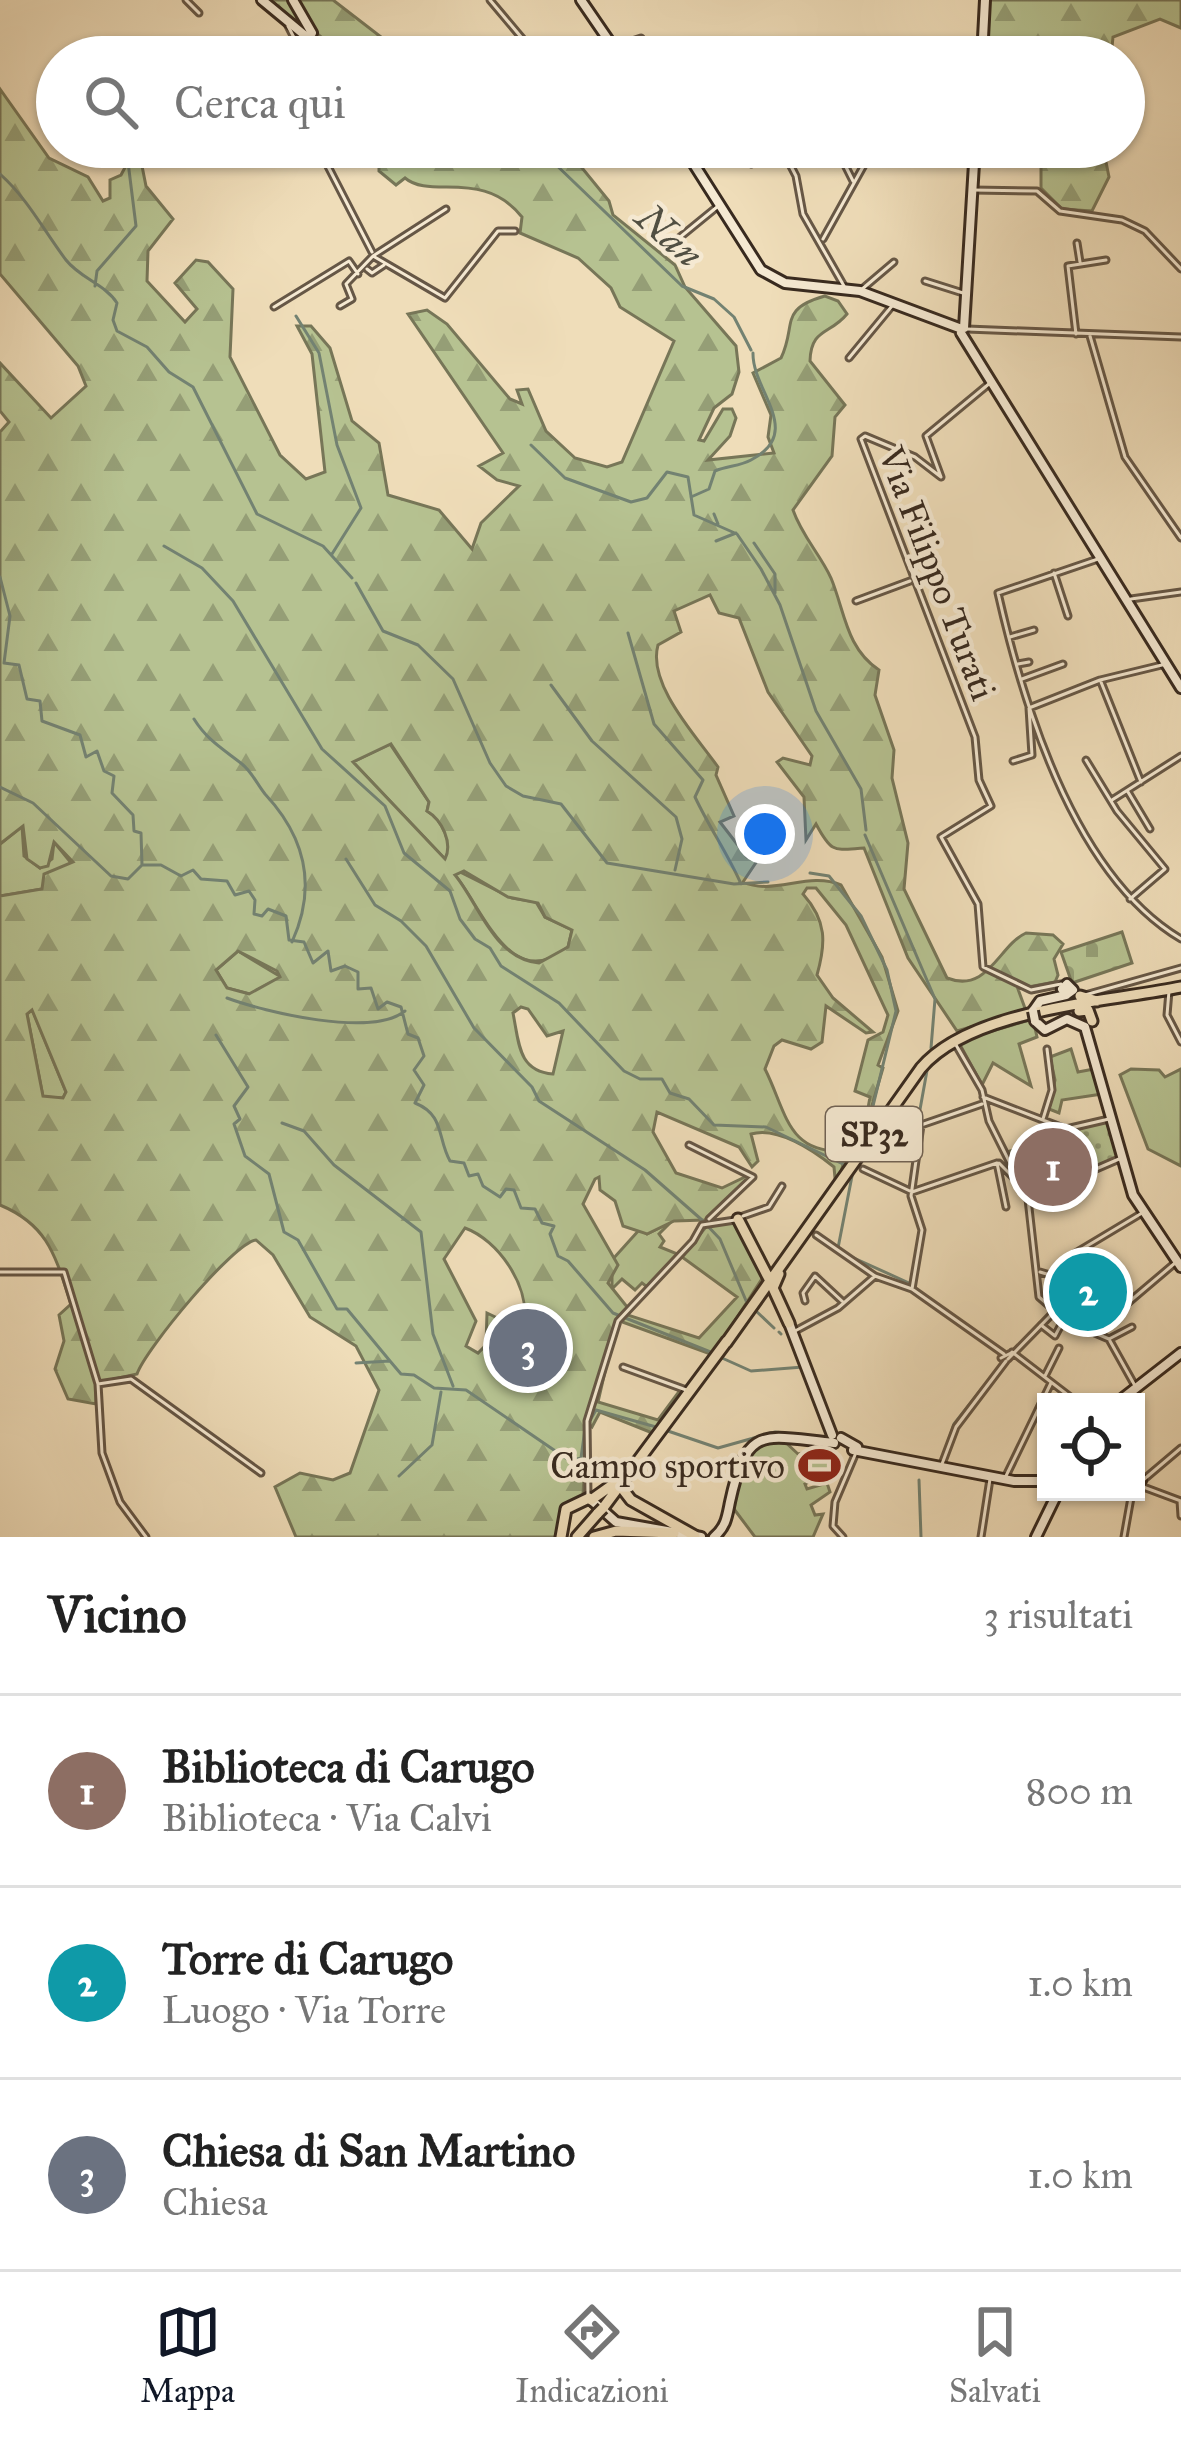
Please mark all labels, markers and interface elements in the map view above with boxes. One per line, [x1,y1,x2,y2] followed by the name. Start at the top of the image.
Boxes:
[36,36,1145,168] search box
[78,69,144,135] icon: search
[174,75,346,130] text: Cerca qui
[625,192,713,278] water label: Nan
[868,440,1006,706] street label: Via Filippo Turati
[735,804,795,864] your location
[826,1107,922,1161] road number: SP32
[1014,1122,1092,1212] pin: 1
[1049,1247,1127,1337] pin: 2
[489,1303,567,1393] pin: 3
[1037,1393,1145,1501] map controls
[1037,1393,1145,1501] button: locate
[796,1442,842,1488] sports icon: Campo sportivo
[550,1444,785,1488] place label: Campo sportivo
[48,1584,186,1646] text: Vicino
[983,1591,1133,1639] text: 3 risultati
[162,1739,535,1794] text: Biblioteca di Carugo
[79,1767,95,1815] text: 1
[1026,1767,1133,1815] text: 800 m
[162,1794,492,1842] text: Biblioteca · Via Calvi
[162,1931,453,1986] text: Torre di Carugo
[77,1959,97,2007] text: 2
[1028,1959,1133,2007] text: 1.0 km
[162,1986,446,2034] text: Luogo · Via Torre
[162,2123,575,2178] text: Chiesa di San Martino
[79,2151,95,2199] text: 3
[1028,2151,1133,2199] text: 1.0 km
[162,2178,268,2226] text: Chiesa
[140,2299,235,2411] tab: Mappa
[515,2299,669,2411] tab: Indicazioni
[949,2299,1041,2411] tab: Salvati

